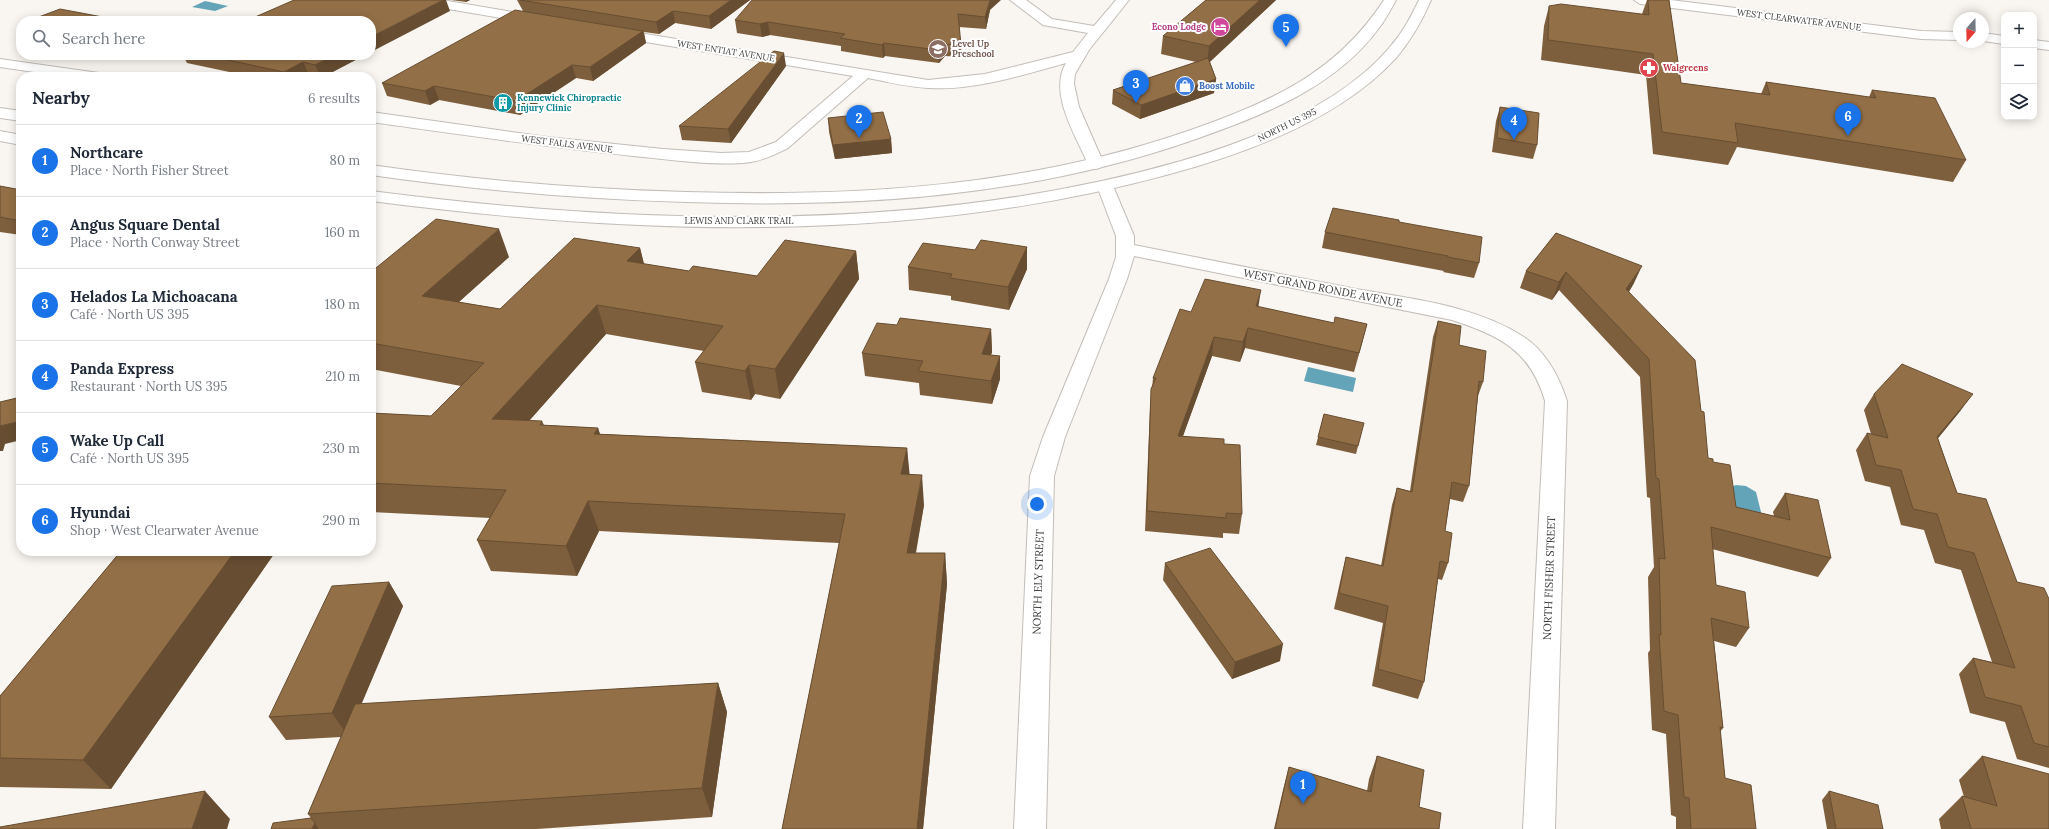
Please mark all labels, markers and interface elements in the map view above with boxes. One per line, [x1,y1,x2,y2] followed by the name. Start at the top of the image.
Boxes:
[1736,6,1862,33] street label: WEST CLEARWATER AVENUE
[1953,12,1989,48] north arrow
[2001,12,2037,120] map controls
[2001,12,2037,48] button: +
[1273,14,1299,47] pin: 5
[16,16,376,60] search box
[1209,16,1231,38] hotel icon: Econo Lodge
[1152,21,1206,32] place label: Econo Lodge
[30,27,52,49] icon: search
[62,29,145,48] text: Search here
[677,37,776,64] street label: WEST ENTIAT AVENUE
[927,38,949,60] school or university icon: Level Up Preschool
[952,38,995,59] place label: Level Up Preschool
[2001,48,2037,84] button: −
[1638,57,1660,79] pharmacy icon: Walgreens
[1663,62,1709,73] place label: Walgreens
[1123,70,1149,103] pin: 3
[1174,75,1196,97] shop icon: Boost Mobile
[1199,80,1255,91] place label: Boost Mobile
[2001,84,2037,120] button: layers
[32,87,90,109] text: Nearby
[308,90,360,107] text: 6 results
[492,92,514,114] building icon: Kennewick Chiropractic Injury Clinic
[517,92,622,113] place label: Kennewick Chiropractic Injury Clinic
[1835,103,1861,136] pin: 6
[846,105,872,138] pin: 2
[1256,106,1318,144] street label: NORTH US 395
[1501,107,1527,140] pin: 4
[521,132,614,155] street label: WEST FALLS AVENUE
[70,143,143,162] text: Northcare
[42,152,48,169] text: 1
[330,152,360,169] text: 80 m
[70,162,229,179] text: Place · North Fisher Street
[70,215,220,234] text: Angus Square Dental
[685,215,794,226] street label: LEWIS AND CLARK TRAIL
[42,224,48,241] text: 2
[325,224,360,241] text: 160 m
[70,234,240,251] text: Place · North Conway Street
[1242,266,1404,310] street label: WEST GRAND RONDE AVENUE
[70,287,238,306] text: Helados La Michoacana
[41,296,49,313] text: 3
[325,296,360,313] text: 180 m
[70,306,189,323] text: Café · North US 395
[70,359,174,378] text: Panda Express
[41,368,49,385] text: 4
[325,368,360,385] text: 210 m
[70,378,227,395] text: Restaurant · North US 395
[70,431,164,450] text: Wake Up Call
[41,440,49,457] text: 5
[323,440,360,457] text: 230 m
[70,450,189,467] text: Café · North US 395
[1027,494,1047,514] your location
[70,503,130,522] text: Hyundai
[41,512,49,529] text: 6
[322,512,360,529] text: 290 m
[1540,516,1558,640] street label: NORTH FISHER STREET
[70,522,259,539] text: Shop · West Clearwater Avenue
[1029,529,1047,635] street label: NORTH ELY STREET
[1290,771,1316,804] pin: 1

